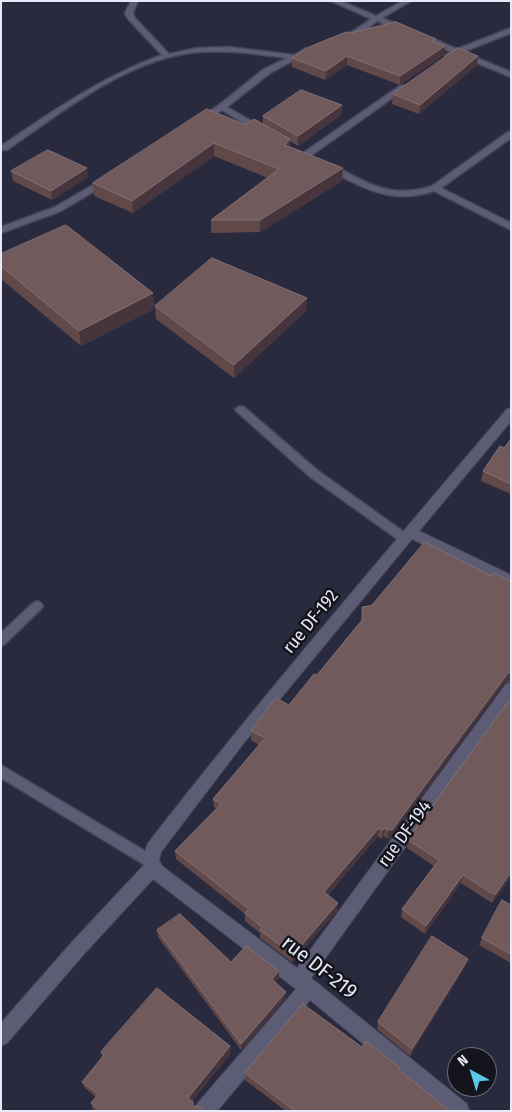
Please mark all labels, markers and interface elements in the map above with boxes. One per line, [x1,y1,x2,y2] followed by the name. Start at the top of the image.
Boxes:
[279,586,343,658] street label: rue DF-192
[374,797,436,871] street label: rue DF-194
[276,931,362,1005] street label: rue DF-219
[447,1047,497,1097] north arrow
[454,1051,471,1070] text: N

